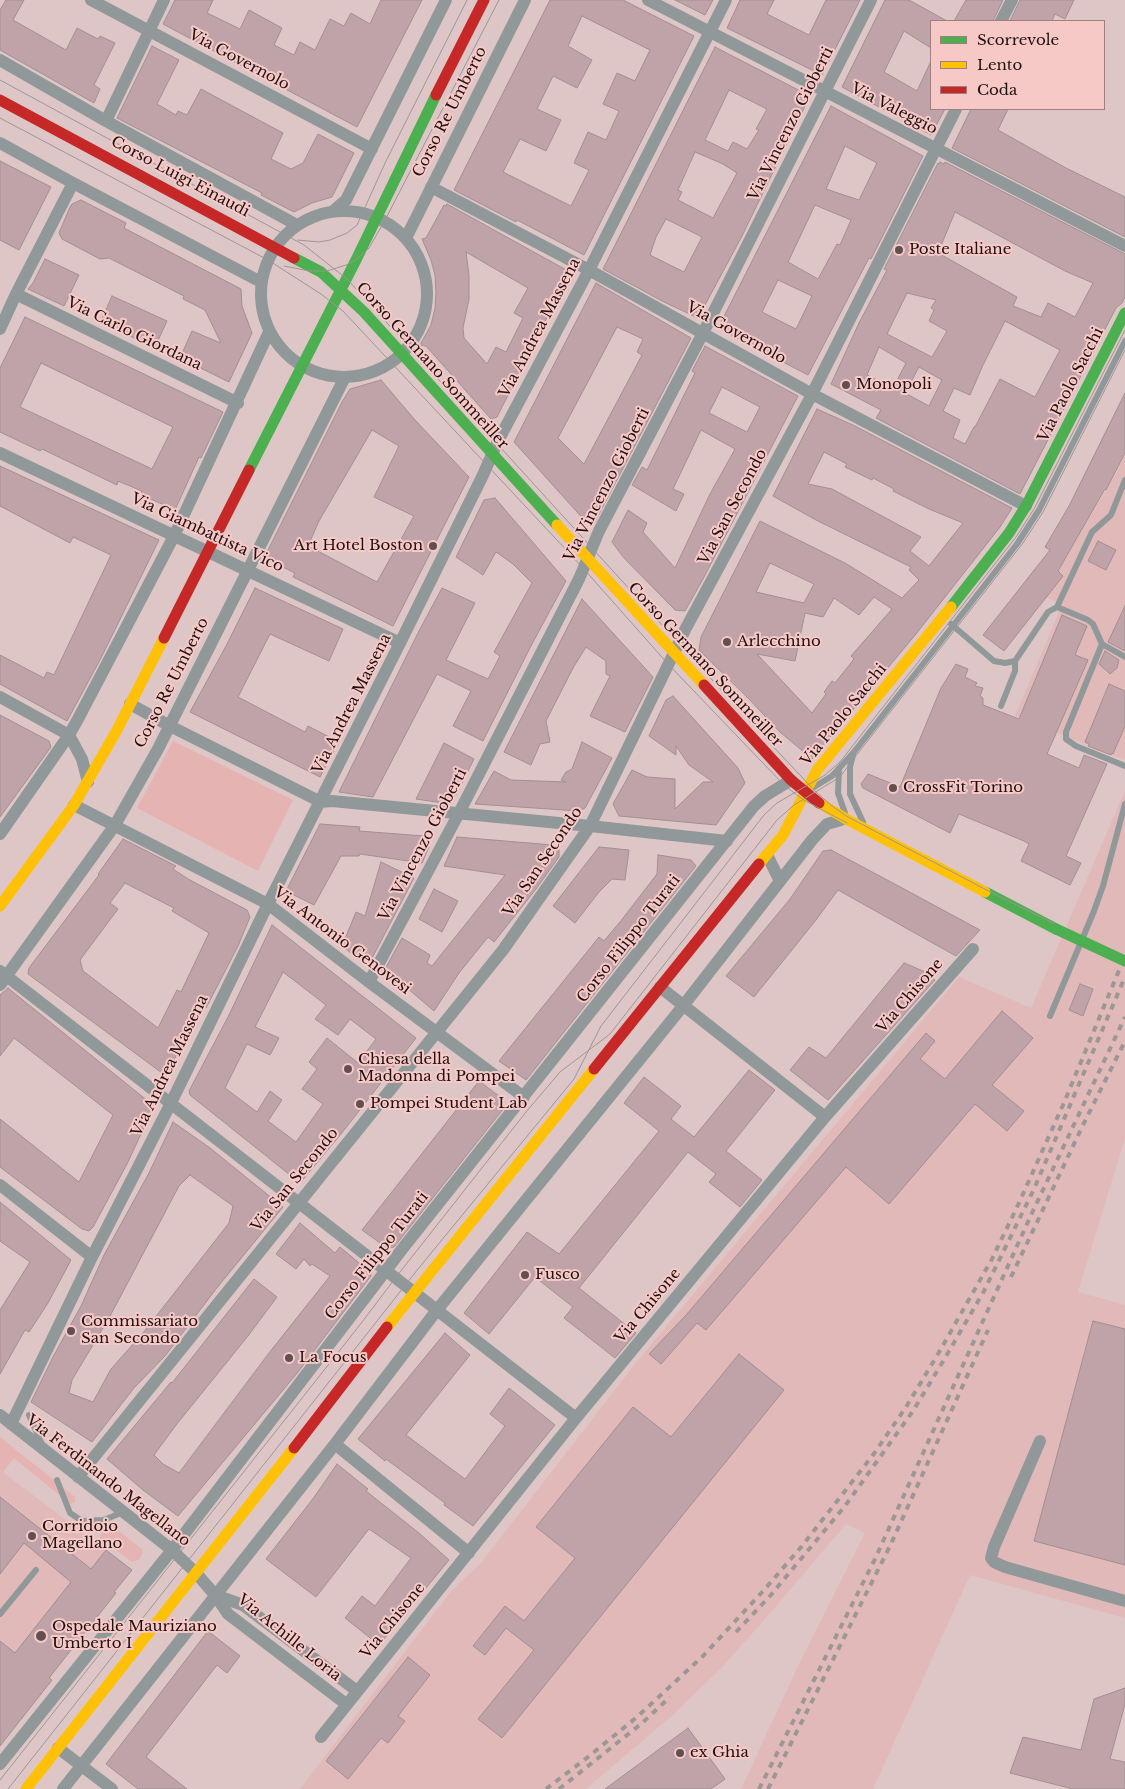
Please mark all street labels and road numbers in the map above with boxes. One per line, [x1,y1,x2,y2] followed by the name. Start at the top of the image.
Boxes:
[186,26,292,94] street label: Via Governolo
[409,44,491,180] street label: Corso Re Umberto
[744,44,838,204] street label: Via Vincenzo Gioberti
[848,80,940,138] street label: Via Valeggio
[108,133,252,221] street label: Corso Luigi Einaudi
[496,255,584,401] street label: Via Andrea Massena
[352,279,512,453] street label: Corso Germano Sommeiller
[64,293,204,375] street label: Via Carlo Giordana
[683,298,789,368] street label: Via Governolo
[1034,325,1108,445] street label: Via Paolo Sacchi
[560,405,654,565] street label: Via Vincenzo Gioberti
[695,446,771,568] street label: Via San Secondo
[128,490,286,576] street label: Via Giambattista Vico
[624,579,786,751] street label: Corso Germano Sommeiller
[131,615,213,751] street label: Corso Re Umberto
[309,631,395,777] street label: Via Andrea Massena
[797,660,891,770] street label: Via Paolo Sacchi
[375,766,471,924] street label: Via Vincenzo Gioberti
[500,804,586,920] street label: Via San Secondo
[574,872,684,1006] street label: Corso Filippo Turati
[270,884,414,998] street label: Via Antonio Genovesi
[873,955,947,1037] street label: Via Chisone
[128,992,212,1140] street label: Via Andrea Massena
[248,1124,342,1236] street label: Via San Secondo
[322,1189,432,1323] street label: Corso Filippo Turati
[611,1265,685,1347] street label: Via Chisone
[22,1411,194,1551] street label: Via Ferdinando Magellano
[357,1579,429,1663] street label: Via Chisone
[234,1591,344,1685] street label: Via Achille Loria

